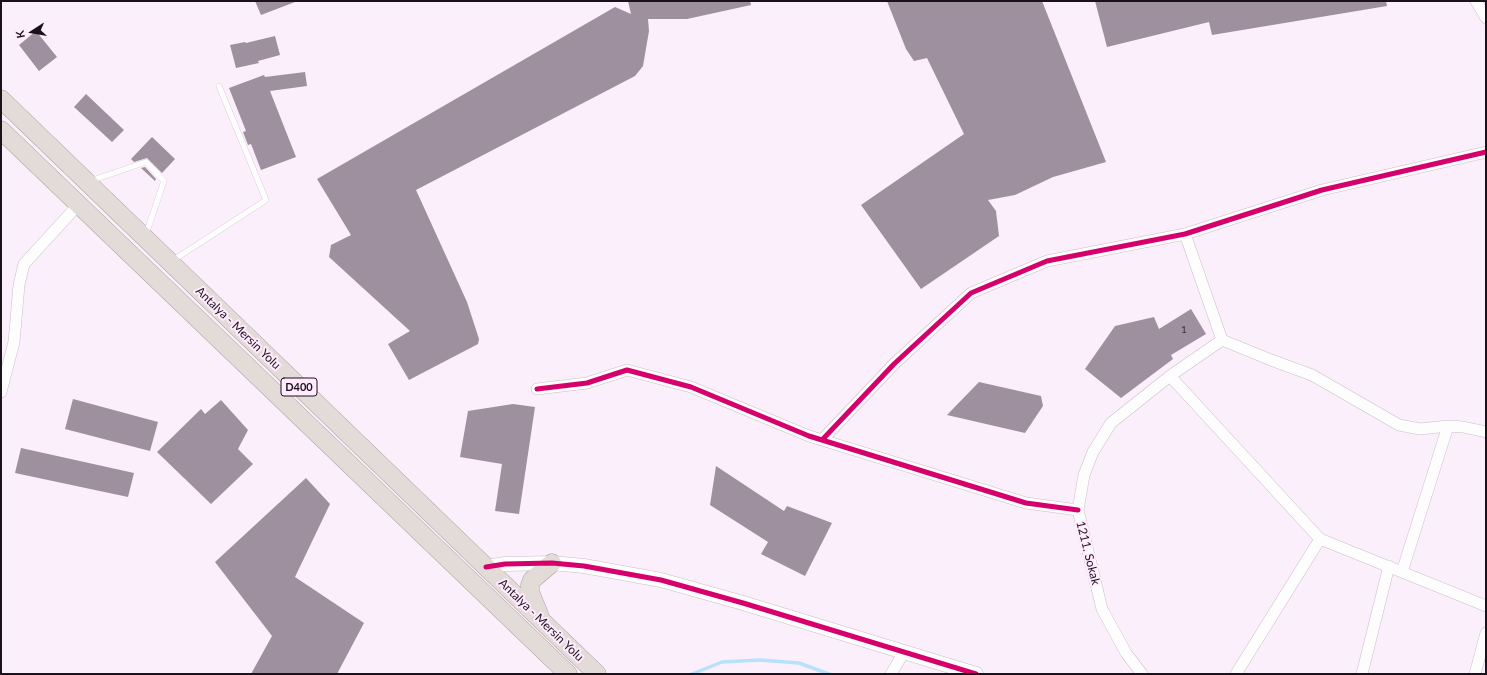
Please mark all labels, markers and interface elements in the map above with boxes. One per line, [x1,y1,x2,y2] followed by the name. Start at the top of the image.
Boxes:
[12,12,52,52] north arrow
[13,30,27,40] text: K
[193,284,283,372] street label: Antalya - Mersin Yolu
[1181,324,1187,336] house number: 1
[281,378,317,396] road number: D400
[1073,520,1103,586] street label: 1211. Sokak
[496,576,586,664] street label: Antalya - Mersin Yolu

